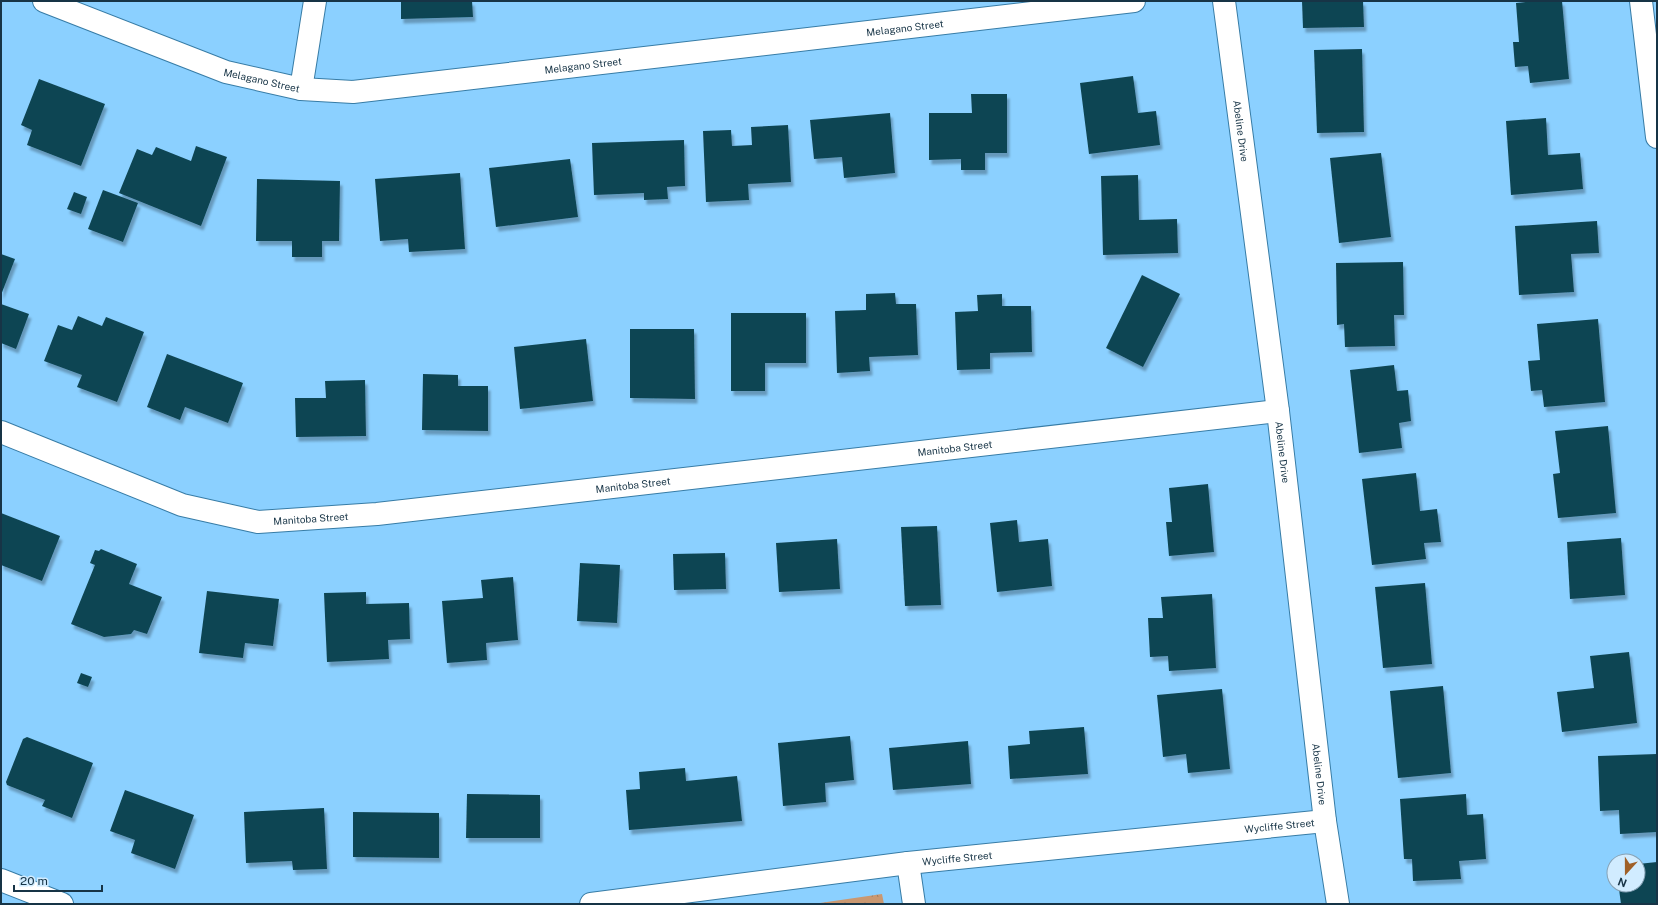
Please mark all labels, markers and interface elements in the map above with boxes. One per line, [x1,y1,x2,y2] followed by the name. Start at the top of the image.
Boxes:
[866,17,944,38] street label: Melagano Street
[544,55,622,76] street label: Melagano Street
[223,66,301,95] street label: Melagano Street
[1231,99,1251,163] street label: Abeline Drive
[1273,421,1292,484] street label: Abeline Drive
[917,438,993,458] street label: Manitoba Street
[595,474,671,495] street label: Manitoba Street
[273,510,349,527] street label: Manitoba Street
[1310,743,1329,806] street label: Abeline Drive
[1244,816,1315,835] street label: Wycliffe Street
[921,849,993,868] street label: Wycliffe Street
[1606,853,1646,893] north arrow
[14,867,102,893] scale bar
[20,874,48,888] text: 20 m
[1616,875,1629,889] text: N

